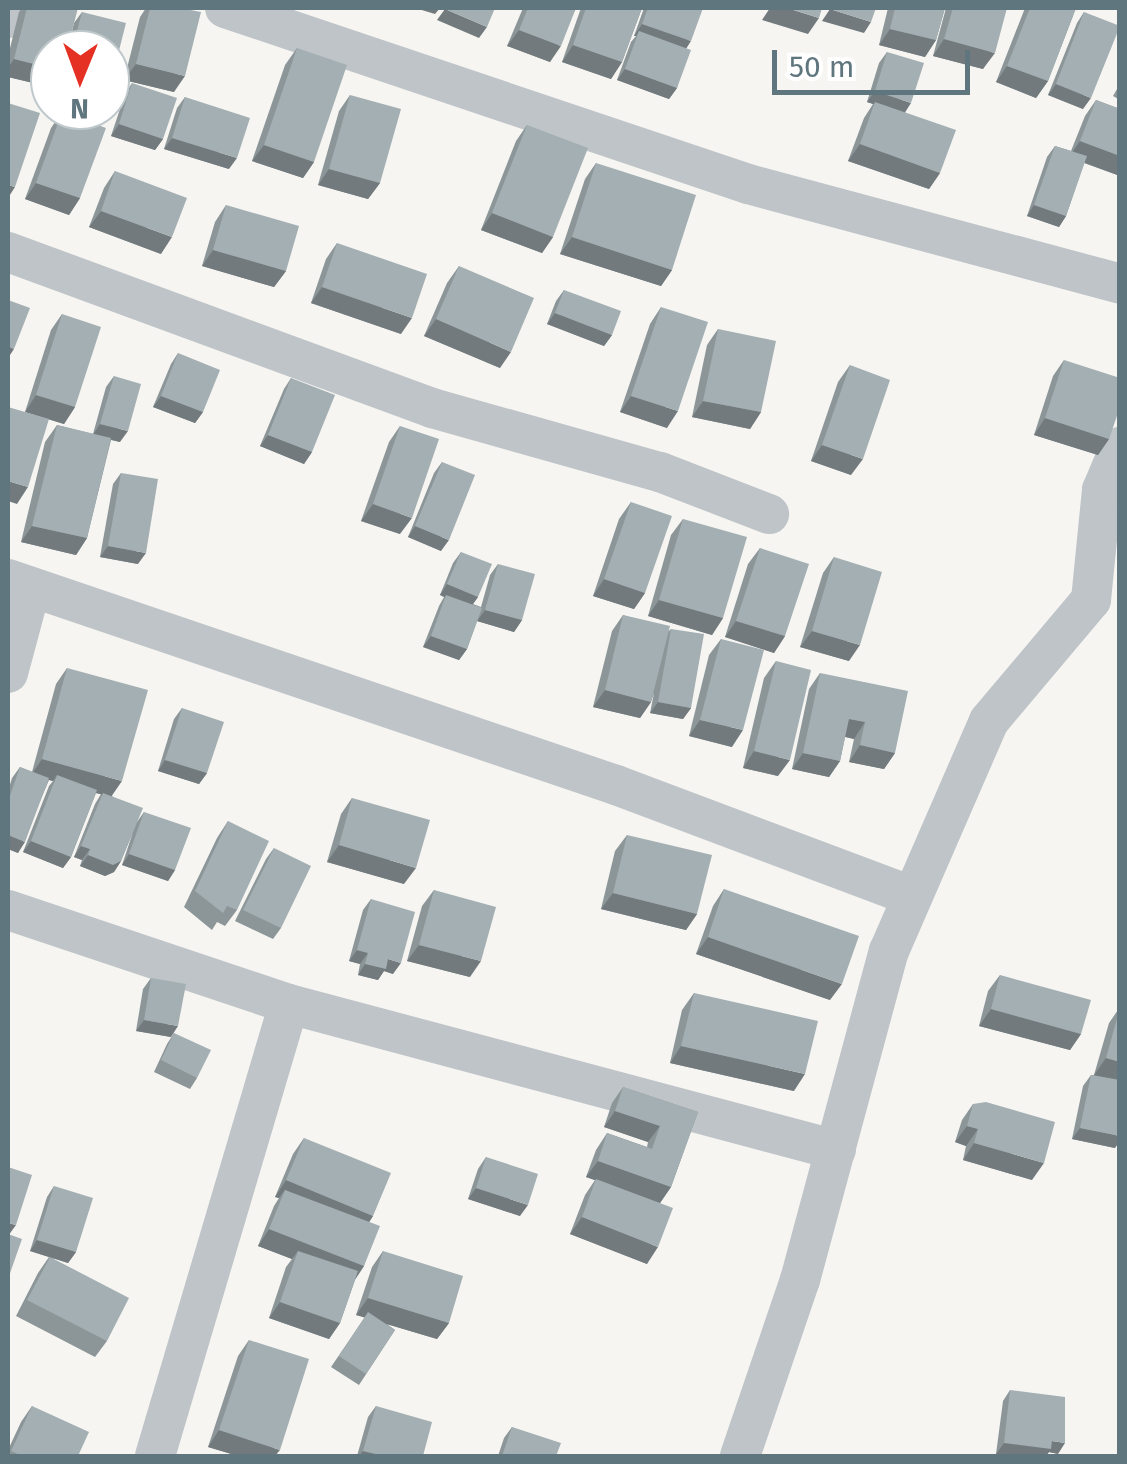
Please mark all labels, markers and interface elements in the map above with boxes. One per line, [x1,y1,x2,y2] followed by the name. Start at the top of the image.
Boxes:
[30,30,130,130] north arrow
[777,30,974,92] scale bar
[789,49,854,85] text: 50 m
[70,92,89,125] text: N

